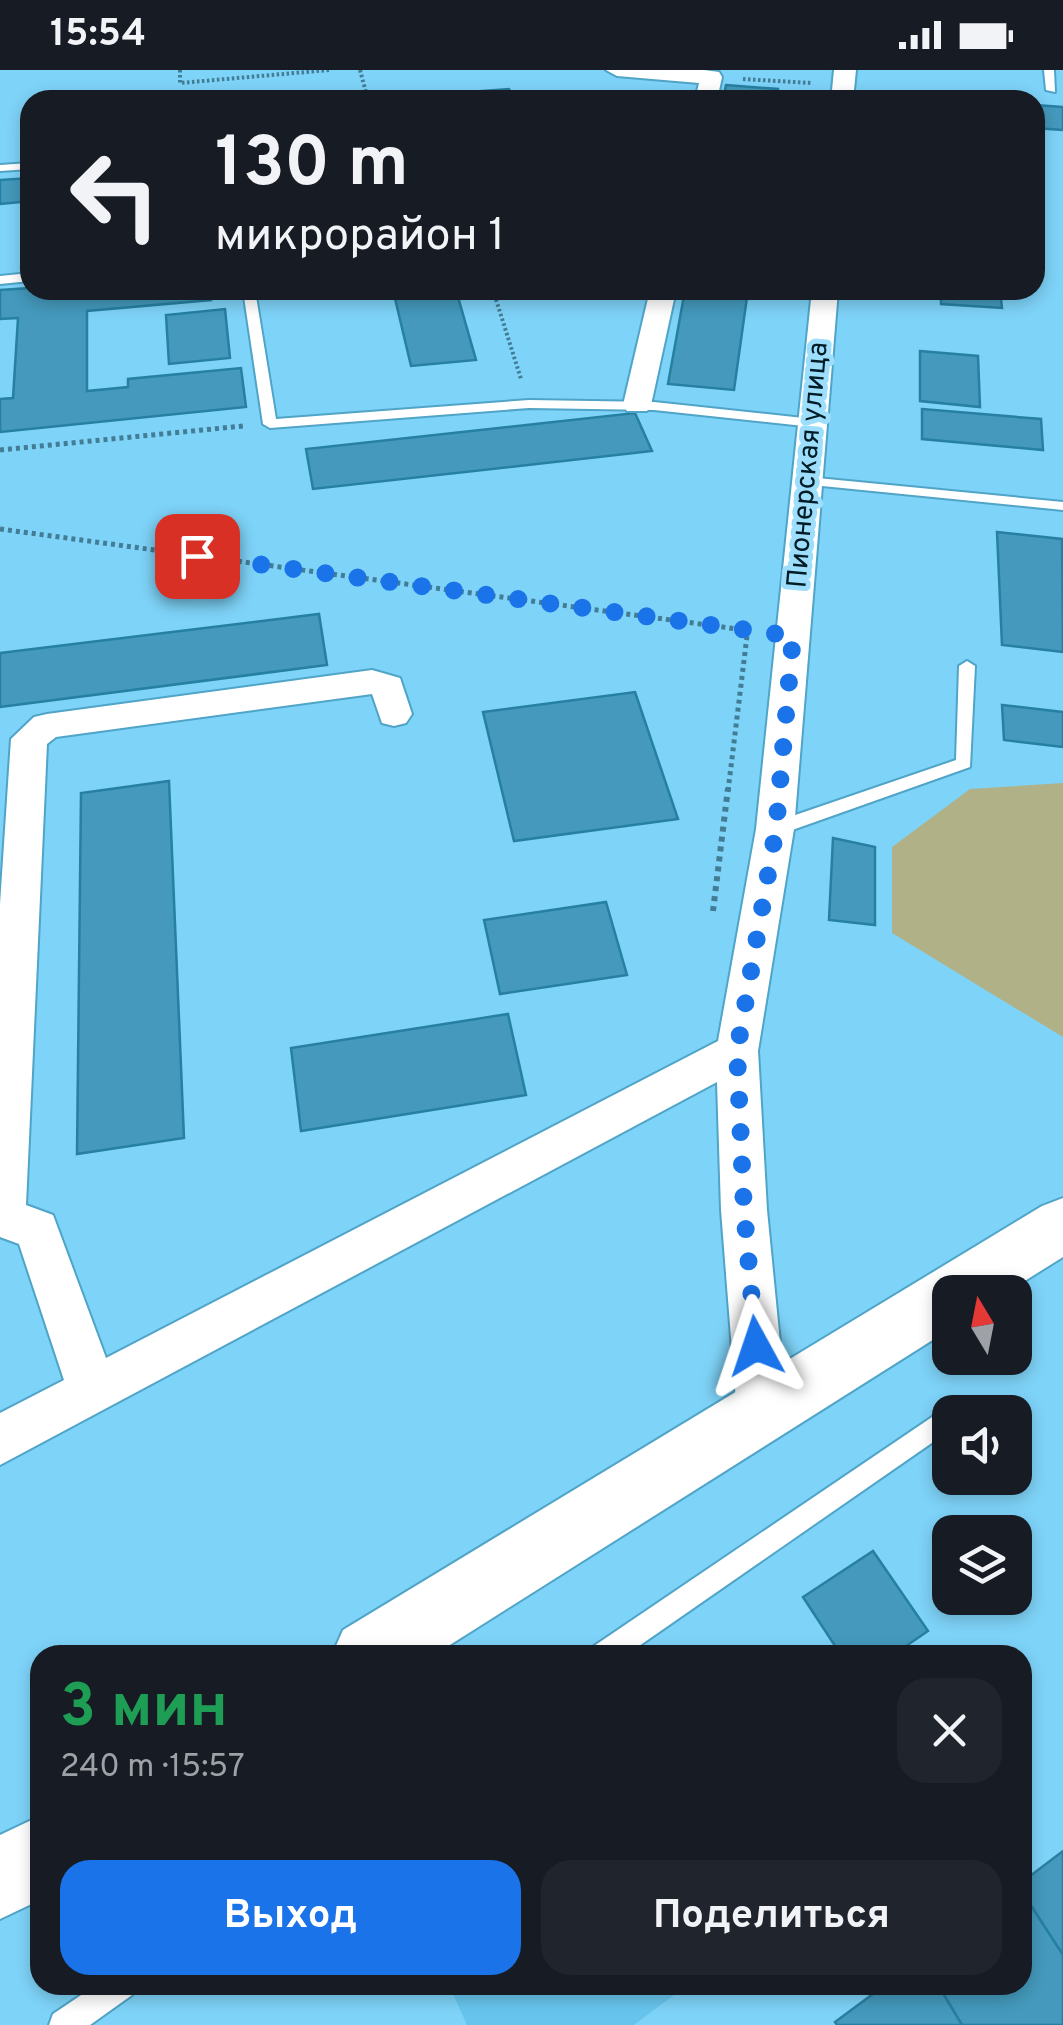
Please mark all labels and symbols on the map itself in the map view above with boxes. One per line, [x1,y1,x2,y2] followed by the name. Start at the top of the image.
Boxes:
[780,340,838,590] street label: Пионерская улица
[155,514,240,599] pin
[932,1275,1032,1375] north arrow
[704,1294,808,1398] position arrow

